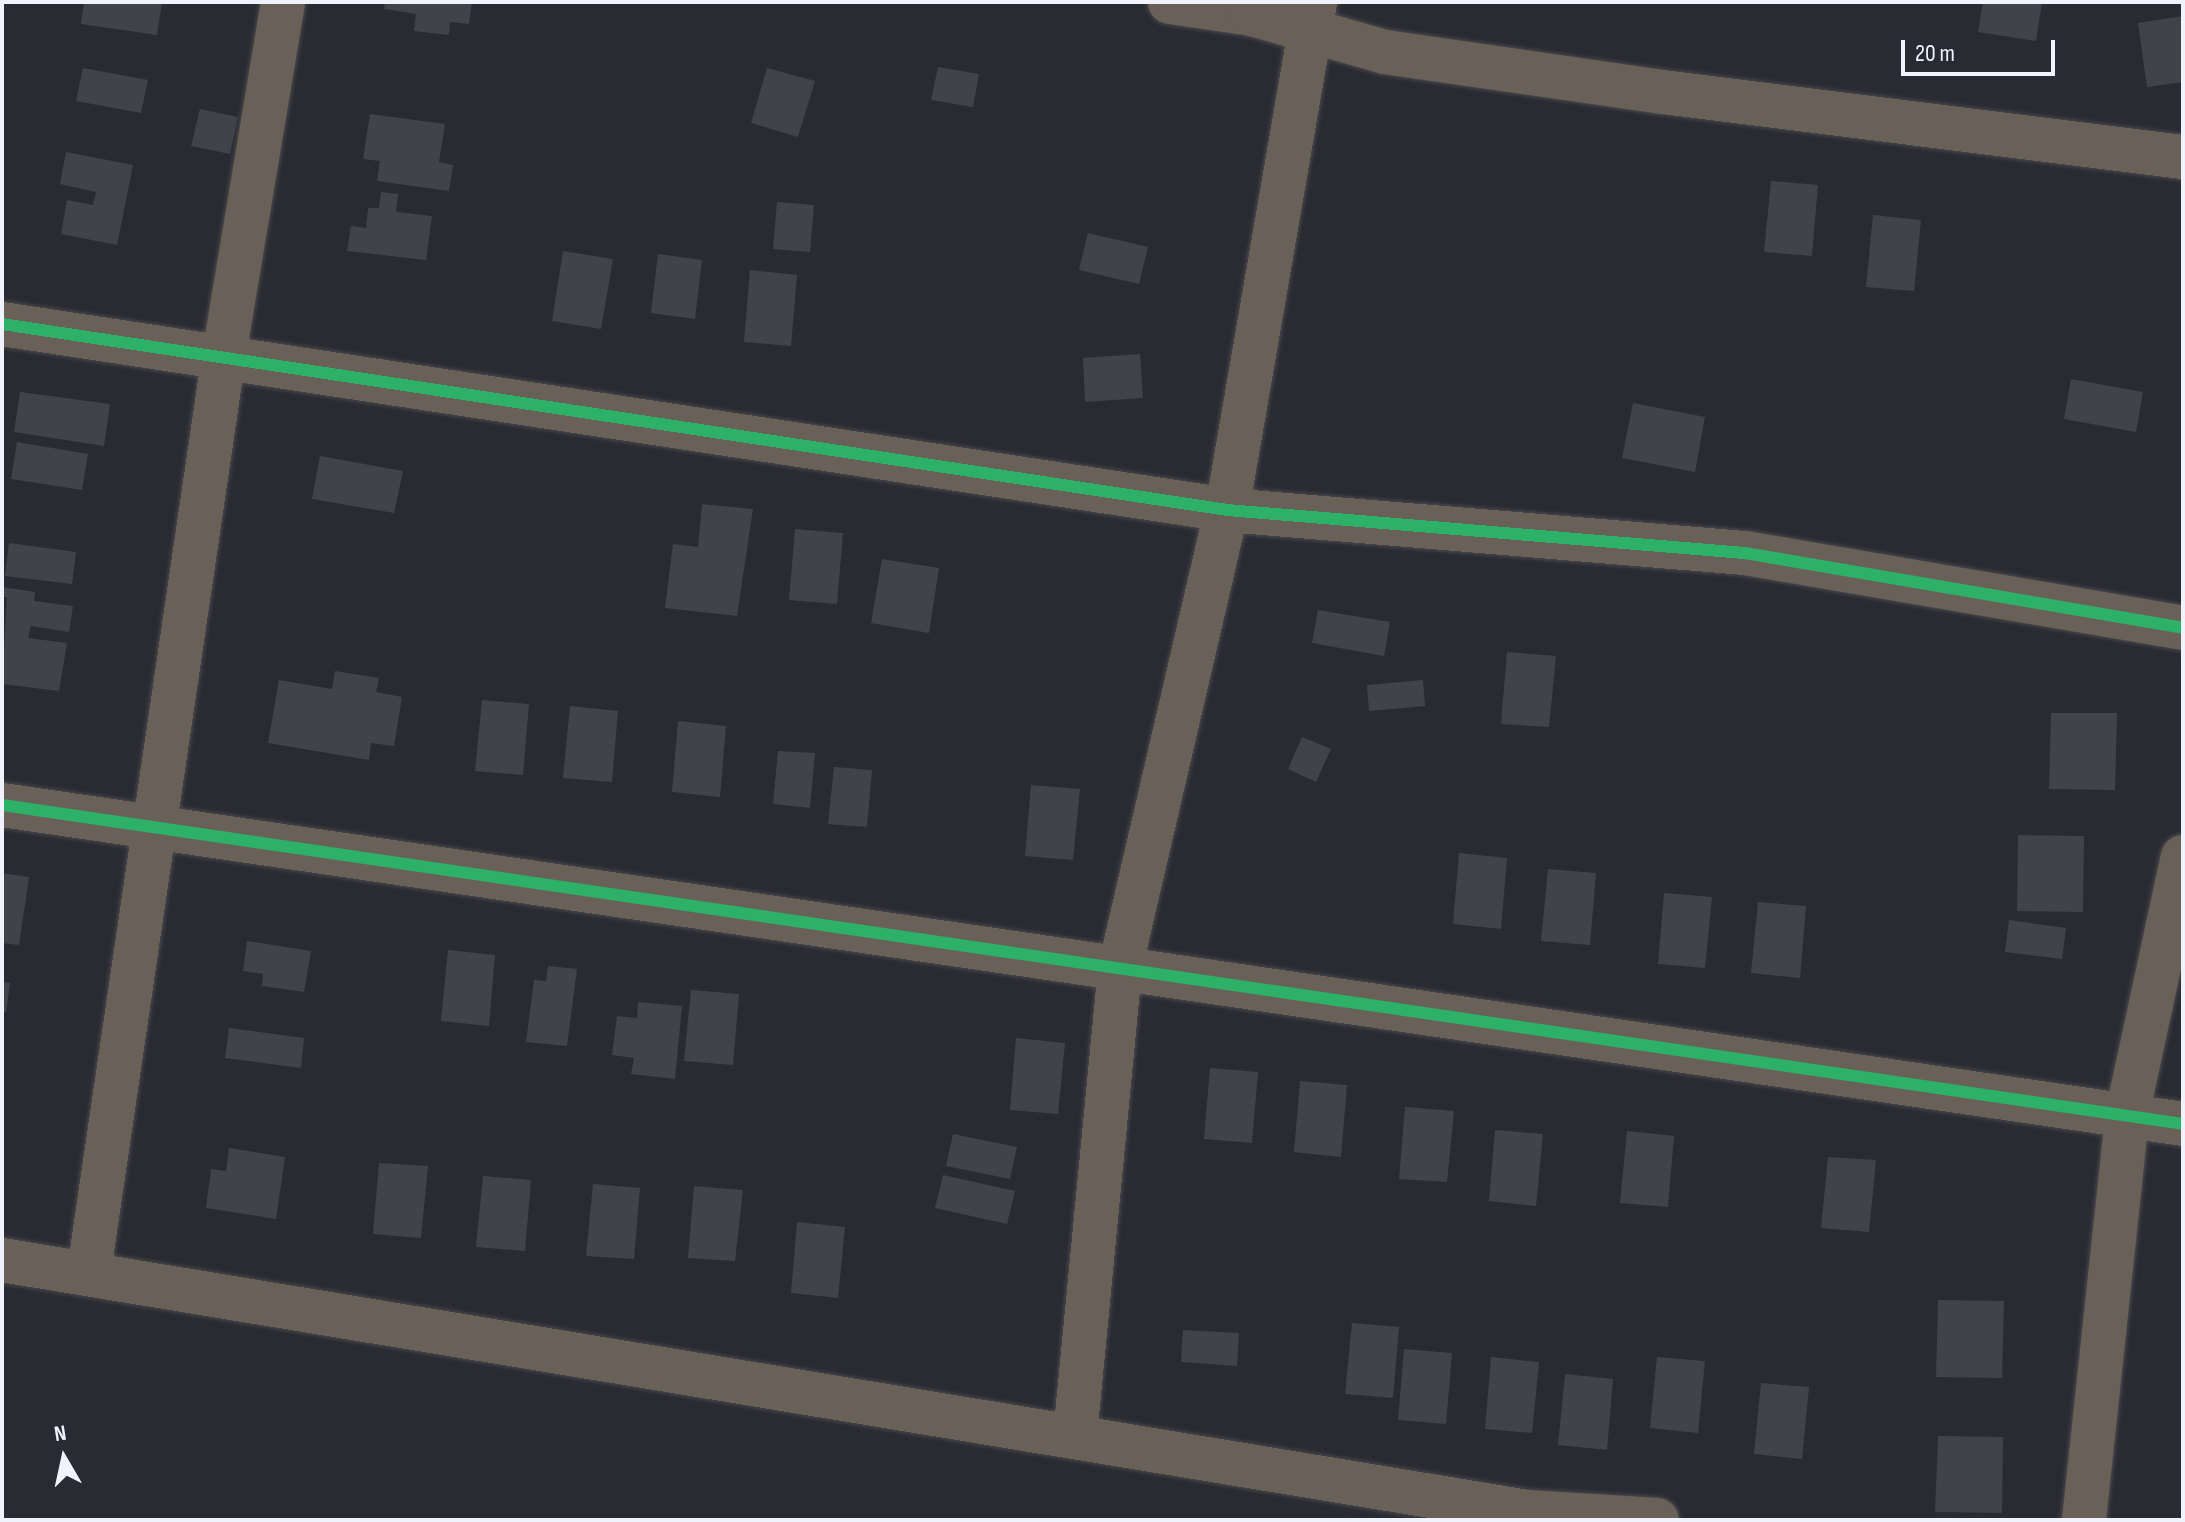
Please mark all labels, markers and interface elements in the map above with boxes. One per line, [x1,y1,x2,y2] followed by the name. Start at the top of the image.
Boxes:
[1905,24,2059,74] scale bar
[1915,39,1955,68] text: 20 m
[24,1418,104,1498] north arrow
[52,1420,68,1448] text: N

